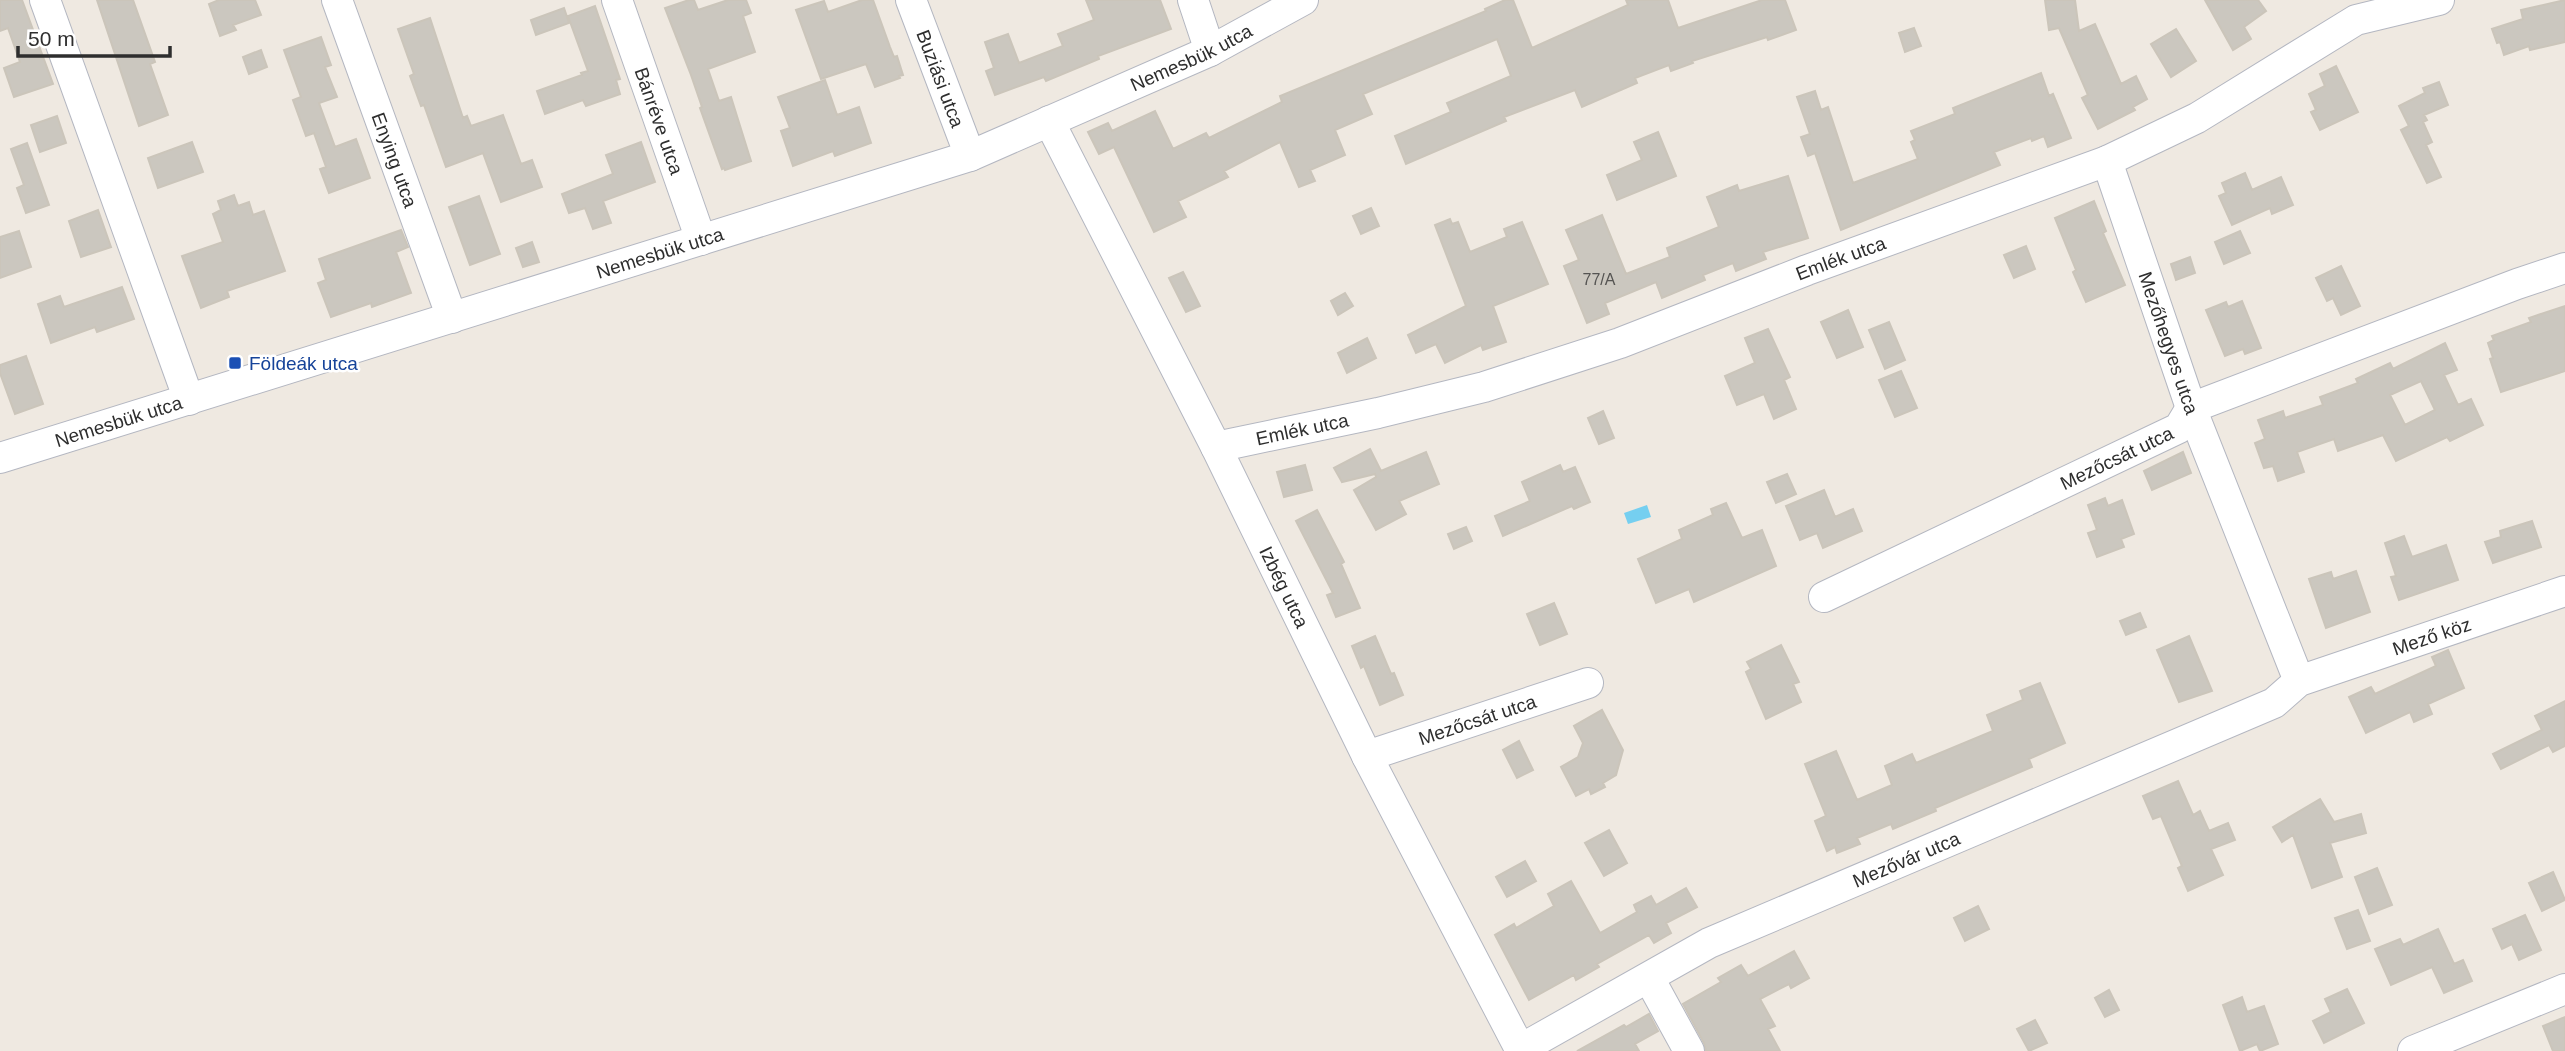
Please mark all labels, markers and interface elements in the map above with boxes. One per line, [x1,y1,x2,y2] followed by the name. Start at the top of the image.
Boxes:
[18,14,170,58] scale bar
[1127,19,1256,95] street label: Nemesbük utca
[28,27,75,50] text: 50 m
[913,27,969,131] street label: Buziási utca
[631,64,688,178] street label: Bánréve utca
[368,110,422,211] street label: Enying utca
[594,223,726,282] street label: Nemesbük utca
[1793,232,1889,284] street label: Emlék utca
[2135,269,2203,417] street label: Mezőhegyes utca
[1583,271,1616,288] house number: 77/A
[249,353,358,374] place label: Földeák utca
[227,355,243,371] marker: Földeák utca
[52,391,185,451] street label: Nemesbük utca
[1254,409,1351,449] street label: Emlék utca
[2057,422,2177,494] street label: Mezőcsát utca
[1256,543,1313,631] street label: Izbég utca
[2390,613,2474,659] street label: Mező köz
[1416,690,1539,749] street label: Mezőcsát utca
[1850,827,1963,891] street label: Mezővár utca

